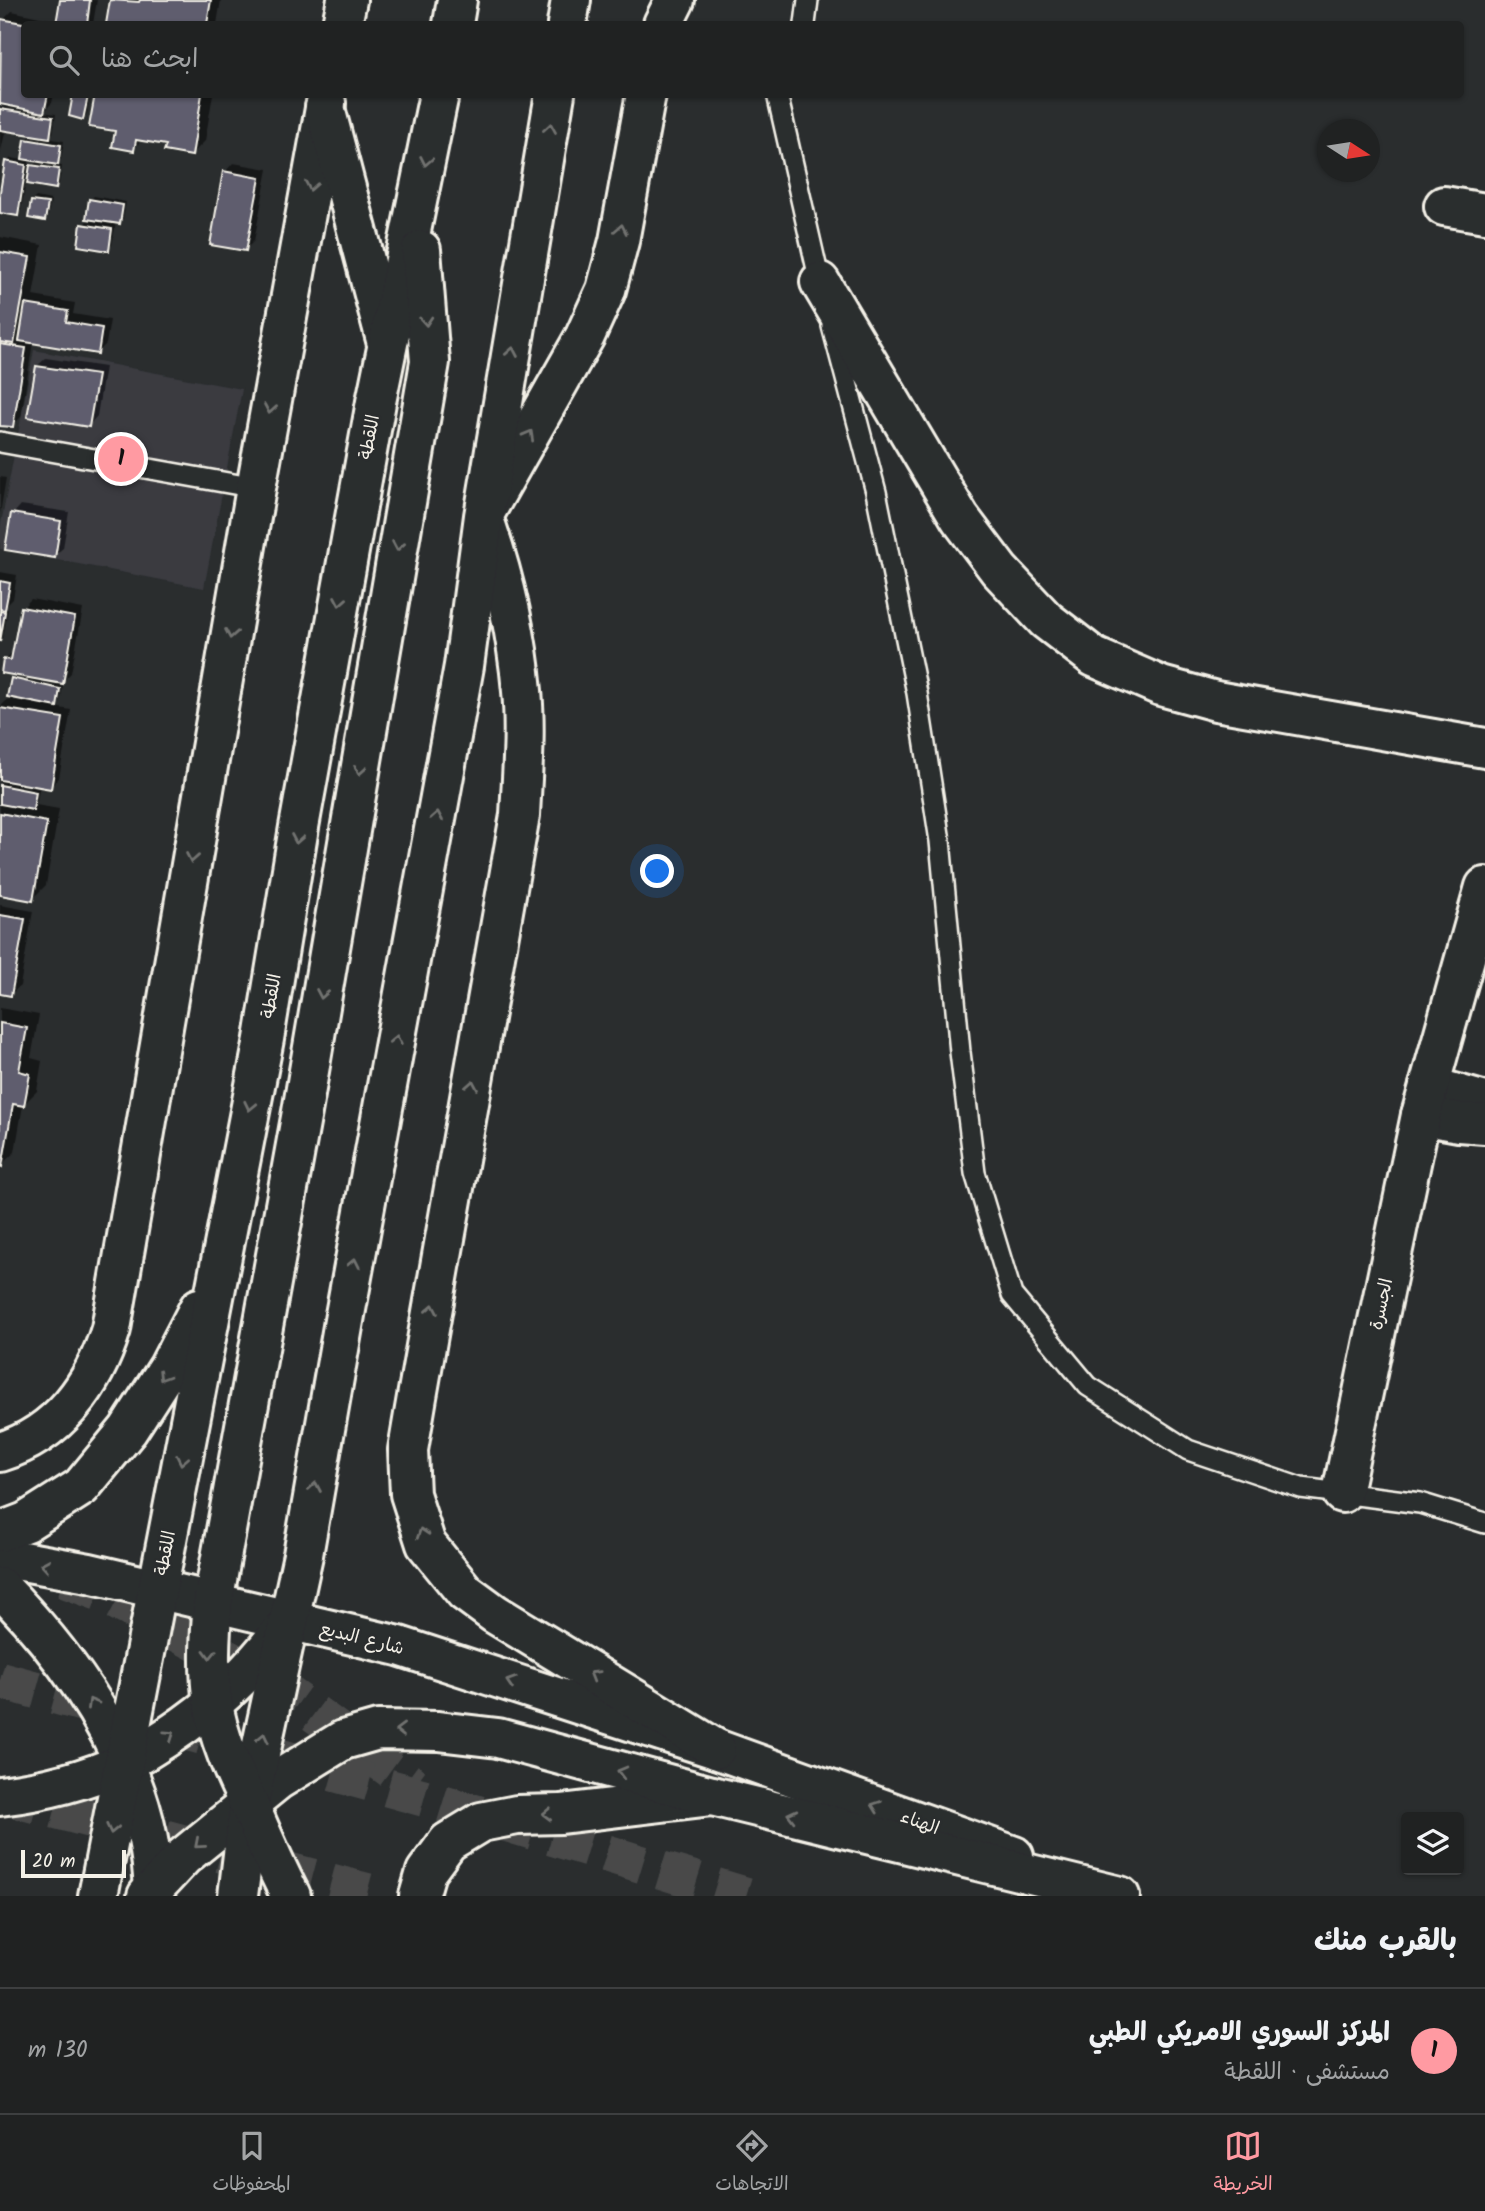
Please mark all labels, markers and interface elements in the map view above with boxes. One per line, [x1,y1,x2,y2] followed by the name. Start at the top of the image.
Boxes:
[21,21,1464,98] search box
[101,39,198,81] text: ابحث هنا
[45,41,83,79] icon: search
[1317,119,1380,182] north arrow
[542,122,557,133] one-way arrow
[419,156,434,167] one-way arrow
[304,180,319,192] one-way arrow
[613,223,628,235] one-way arrow
[419,316,434,327] one-way arrow
[504,346,519,358] one-way arrow
[263,404,278,415] one-way arrow
[352,412,389,462] street label: اللقطة
[521,430,534,442] one-way arrow
[98,433,144,485] pin: 1
[391,540,406,552] one-way arrow
[333,595,348,607] one-way arrow
[224,628,239,639] one-way arrow
[353,764,368,776] one-way arrow
[429,810,444,822] one-way arrow
[290,833,305,845] one-way arrow
[185,852,200,864] one-way arrow
[640,854,674,888] your location
[254,972,291,1021] street label: اللقطة
[315,988,330,1000] one-way arrow
[388,1034,403,1046] one-way arrow
[463,1079,478,1091] one-way arrow
[244,1100,259,1112] one-way arrow
[346,1257,361,1269] one-way arrow
[1363,1276,1402,1333] street label: الجسرة
[424,1303,439,1315] one-way arrow
[158,1368,171,1381] one-way arrow
[176,1454,191,1466] one-way arrow
[307,1482,322,1493] one-way arrow
[416,1527,431,1539] one-way arrow
[148,1528,185,1578] street label: اللقطة
[39,1558,51,1573] one-way arrow
[316,1615,407,1664] street label: شارع البديع
[202,1648,217,1659] one-way arrow
[589,1670,602,1683] one-way arrow
[505,1676,517,1691] one-way arrow
[87,1698,100,1710] one-way arrow
[394,1722,405,1738] one-way arrow
[162,1731,175,1743] one-way arrow
[255,1732,270,1744] one-way arrow
[617,1765,629,1780] one-way arrow
[871,1801,883,1815] one-way arrow
[896,1803,943,1844] street label: الهناء
[541,1807,552,1822] one-way arrow
[786,1809,798,1824] one-way arrow
[1401,1812,1464,1875] map controls
[1401,1812,1464,1875] button: layers
[105,1823,120,1835] one-way arrow
[194,1836,207,1848] one-way arrow
[21,1847,126,1879] scale bar
[32,1847,75,1877] text: 20 m
[1314,1918,1457,1966] text: بالقرب منك
[1089,2012,1390,2054] text: المركز السوري الامريكي الطبي
[28,2033,87,2069] text: 130 m
[1431,2033,1437,2069] text: 1
[1224,2055,1390,2091] text: مستشفى · اللقطة
[212,2127,291,2200] tab: المحفوظات
[715,2127,789,2200] tab: الاتجاهات
[1213,2127,1273,2200] tab: الخريطة

